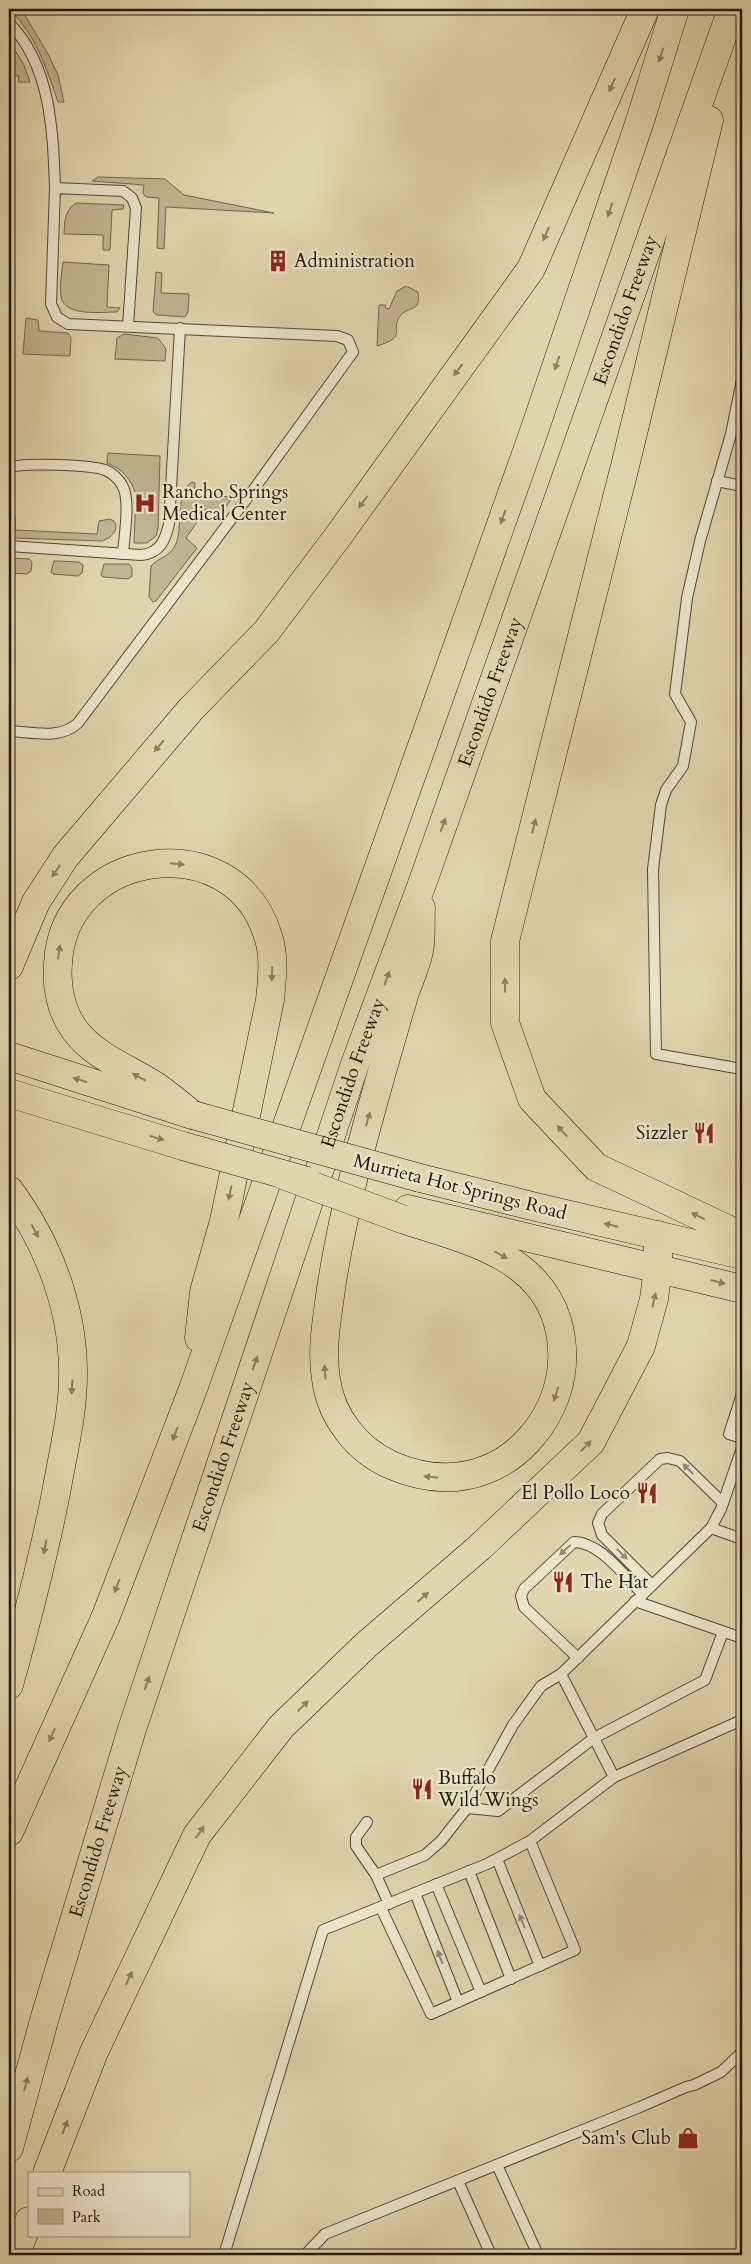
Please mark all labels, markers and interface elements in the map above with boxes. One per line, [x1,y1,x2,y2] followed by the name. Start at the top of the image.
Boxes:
[656,48,664,63] one-way arrow
[607,78,615,92] one-way arrow
[606,202,613,217] one-way arrow
[542,227,550,241] one-way arrow
[587,232,664,389] street label: Escondido Freeway
[265,248,291,274] building icon: Administration
[294,248,415,274] place label: Administration
[553,356,561,371] one-way arrow
[453,363,463,377] one-way arrow
[162,479,288,527] place label: Rancho Springs Medical Center
[132,490,158,516] hospital icon: Rancho Springs Medical Center
[358,495,368,509] one-way arrow
[499,509,506,524] one-way arrow
[452,613,529,770] street label: Escondido Freeway
[154,739,165,752] one-way arrow
[440,818,447,833] one-way arrow
[530,819,538,834] one-way arrow
[170,860,186,868] one-way arrow
[51,865,61,878] one-way arrow
[56,943,64,959] one-way arrow
[268,966,276,982] one-way arrow
[383,970,391,985] one-way arrow
[501,977,509,993] one-way arrow
[315,994,391,1151] street label: Escondido Freeway
[132,1073,147,1081] one-way arrow
[72,1076,87,1084] one-way arrow
[365,1111,373,1126] one-way arrow
[636,1120,688,1146] place label: Sizzler
[691,1120,717,1146] restaurant icon: Sizzler
[556,1125,568,1137] one-way arrow
[149,1134,164,1142] one-way arrow
[350,1148,570,1226] street label: Murrieta Hot Springs Road
[226,1186,234,1201] one-way arrow
[691,1212,705,1220] one-way arrow
[602,1220,618,1228] one-way arrow
[31,1224,39,1238] one-way arrow
[494,1251,509,1259] one-way arrow
[710,1278,725,1286] one-way arrow
[650,1291,658,1307] one-way arrow
[252,1356,259,1371] one-way arrow
[321,1363,329,1379] one-way arrow
[186,1378,261,1535] street label: Escondido Freeway
[68,1379,76,1395] one-way arrow
[552,1386,559,1401] one-way arrow
[171,1427,179,1442] one-way arrow
[580,1440,592,1452] one-way arrow
[682,1464,694,1476] one-way arrow
[423,1472,439,1480] one-way arrow
[521,1480,630,1506] place label: El Pollo Loco
[634,1480,660,1506] restaurant icon: El Pollo Loco
[41,1539,49,1555] one-way arrow
[559,1544,571,1556] one-way arrow
[615,1548,627,1560] one-way arrow
[550,1569,576,1595] restaurant icon: The Hat
[580,1569,648,1595] place label: The Hat
[113,1579,121,1594] one-way arrow
[416,1591,429,1602] one-way arrow
[144,1676,151,1691] one-way arrow
[297,1700,309,1712] one-way arrow
[48,1728,56,1742] one-way arrow
[63,1763,133,1921] street label: Escondido Freeway
[437,1765,539,1813] place label: Buffalo Wild Wings
[409,1776,435,1802] restaurant icon: Buffalo Wild Wings
[195,1825,205,1839] one-way arrow
[518,1913,526,1928] one-way arrow
[436,1949,444,1964] one-way arrow
[125,1971,133,1985] one-way arrow
[23,2077,31,2092] one-way arrow
[61,2119,69,2134] one-way arrow
[581,2125,671,2151] place label: Sam's Club
[675,2125,701,2151] shop icon: Sam's Club
[28,2172,190,2236] legend
[72,2181,105,2201] text: Road
[72,2207,101,2227] text: Park

